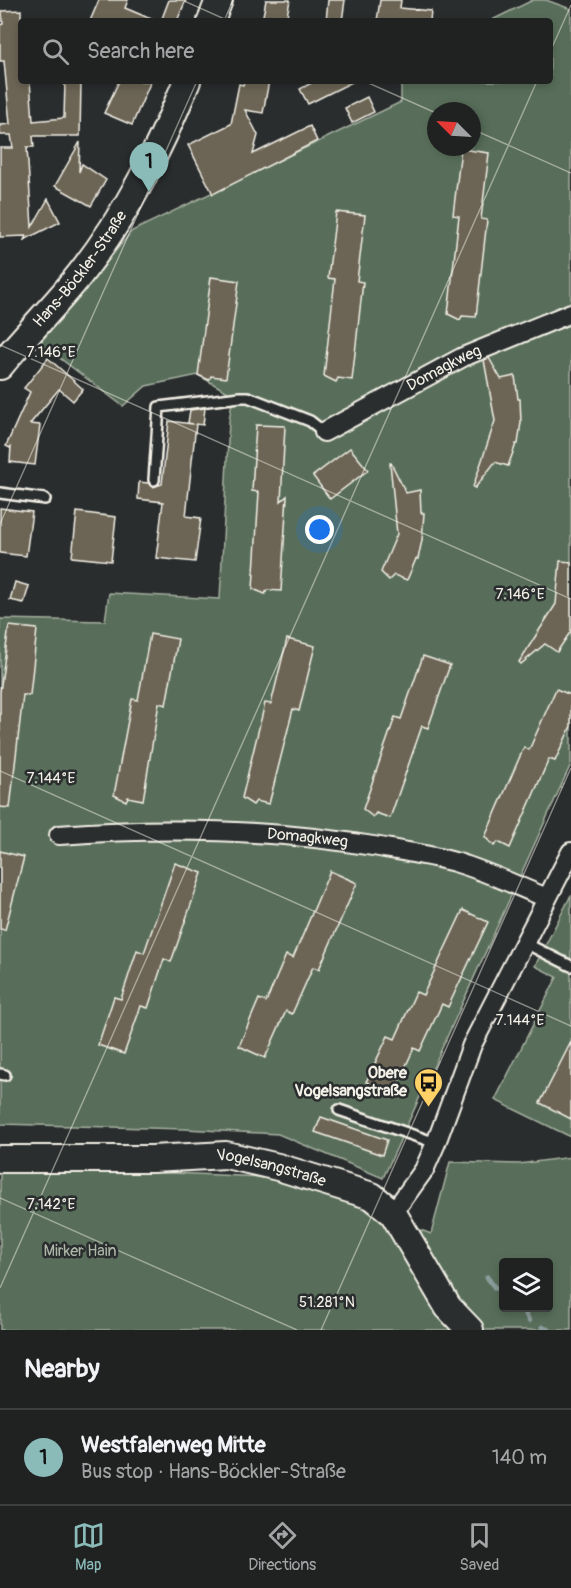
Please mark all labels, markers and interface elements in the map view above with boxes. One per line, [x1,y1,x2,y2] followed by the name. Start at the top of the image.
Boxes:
[18,18,553,84] search box
[39,35,72,68] icon: search
[87,37,194,65] text: Search here
[427,102,481,156] north arrow
[130,142,168,192] pin: 1
[29,207,131,331] street label: Hans-Böckler-Straße
[403,341,484,396] street label: Domagkweg
[27,343,76,362] text: 7.146°E
[305,515,334,544] your location
[496,585,545,604] text: 7.146°E
[27,769,76,788] text: 7.144°E
[266,824,349,852] street label: Domagkweg
[496,1011,545,1030] text: 7.144°E
[295,1063,408,1101] place label: Obere Vogelsangstraße
[412,1066,444,1108] bus stop icon: Obere Vogelsangstraße
[216,1145,329,1191] street label: Vogelsangstraße
[27,1195,75,1214] text: 7.142°E
[43,1241,117,1261] park label: Mirker Hain
[499,1258,553,1312] map controls
[499,1258,553,1312] button: layers
[299,1293,355,1312] text: 51.281°N
[24,1353,100,1385] text: Nearby
[81,1431,266,1459] text: Westfalenweg Mitte
[40,1445,47,1470] text: 1
[492,1445,547,1470] text: 140 m
[81,1459,346,1484] text: Bus stop · Hans-Böckler-Straße
[72,1519,105,1575] tab: Map
[248,1519,316,1575] tab: Directions
[460,1519,499,1575] tab: Saved

